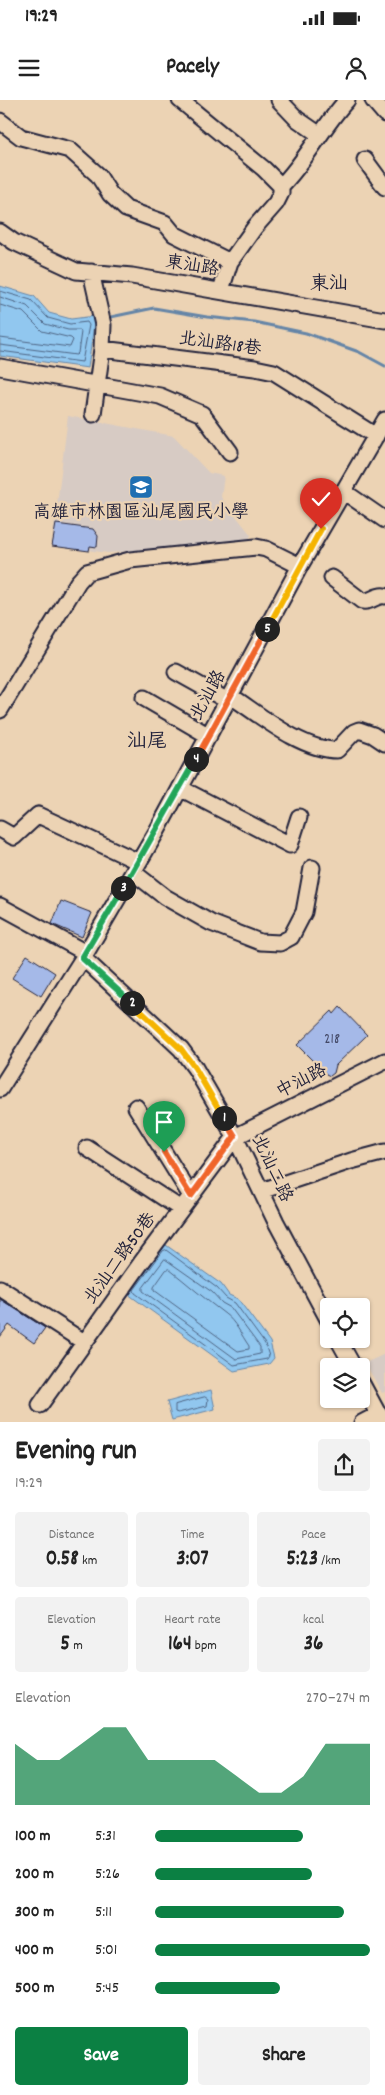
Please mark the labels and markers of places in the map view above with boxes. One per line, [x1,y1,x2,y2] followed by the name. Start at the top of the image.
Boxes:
[128,474,154,500] school or university icon: 高雄市林園區汕尾國民小學
[300,478,342,529] pin
[33,501,249,526] place label: 高雄市林園區汕尾國民小學
[254,616,280,642] pin: 5
[184,746,208,772] pin: 4
[110,876,136,900] pin: 3
[120,990,144,1016] pin: 2
[143,1101,185,1152] pin
[212,1106,236,1130] pin: 1

